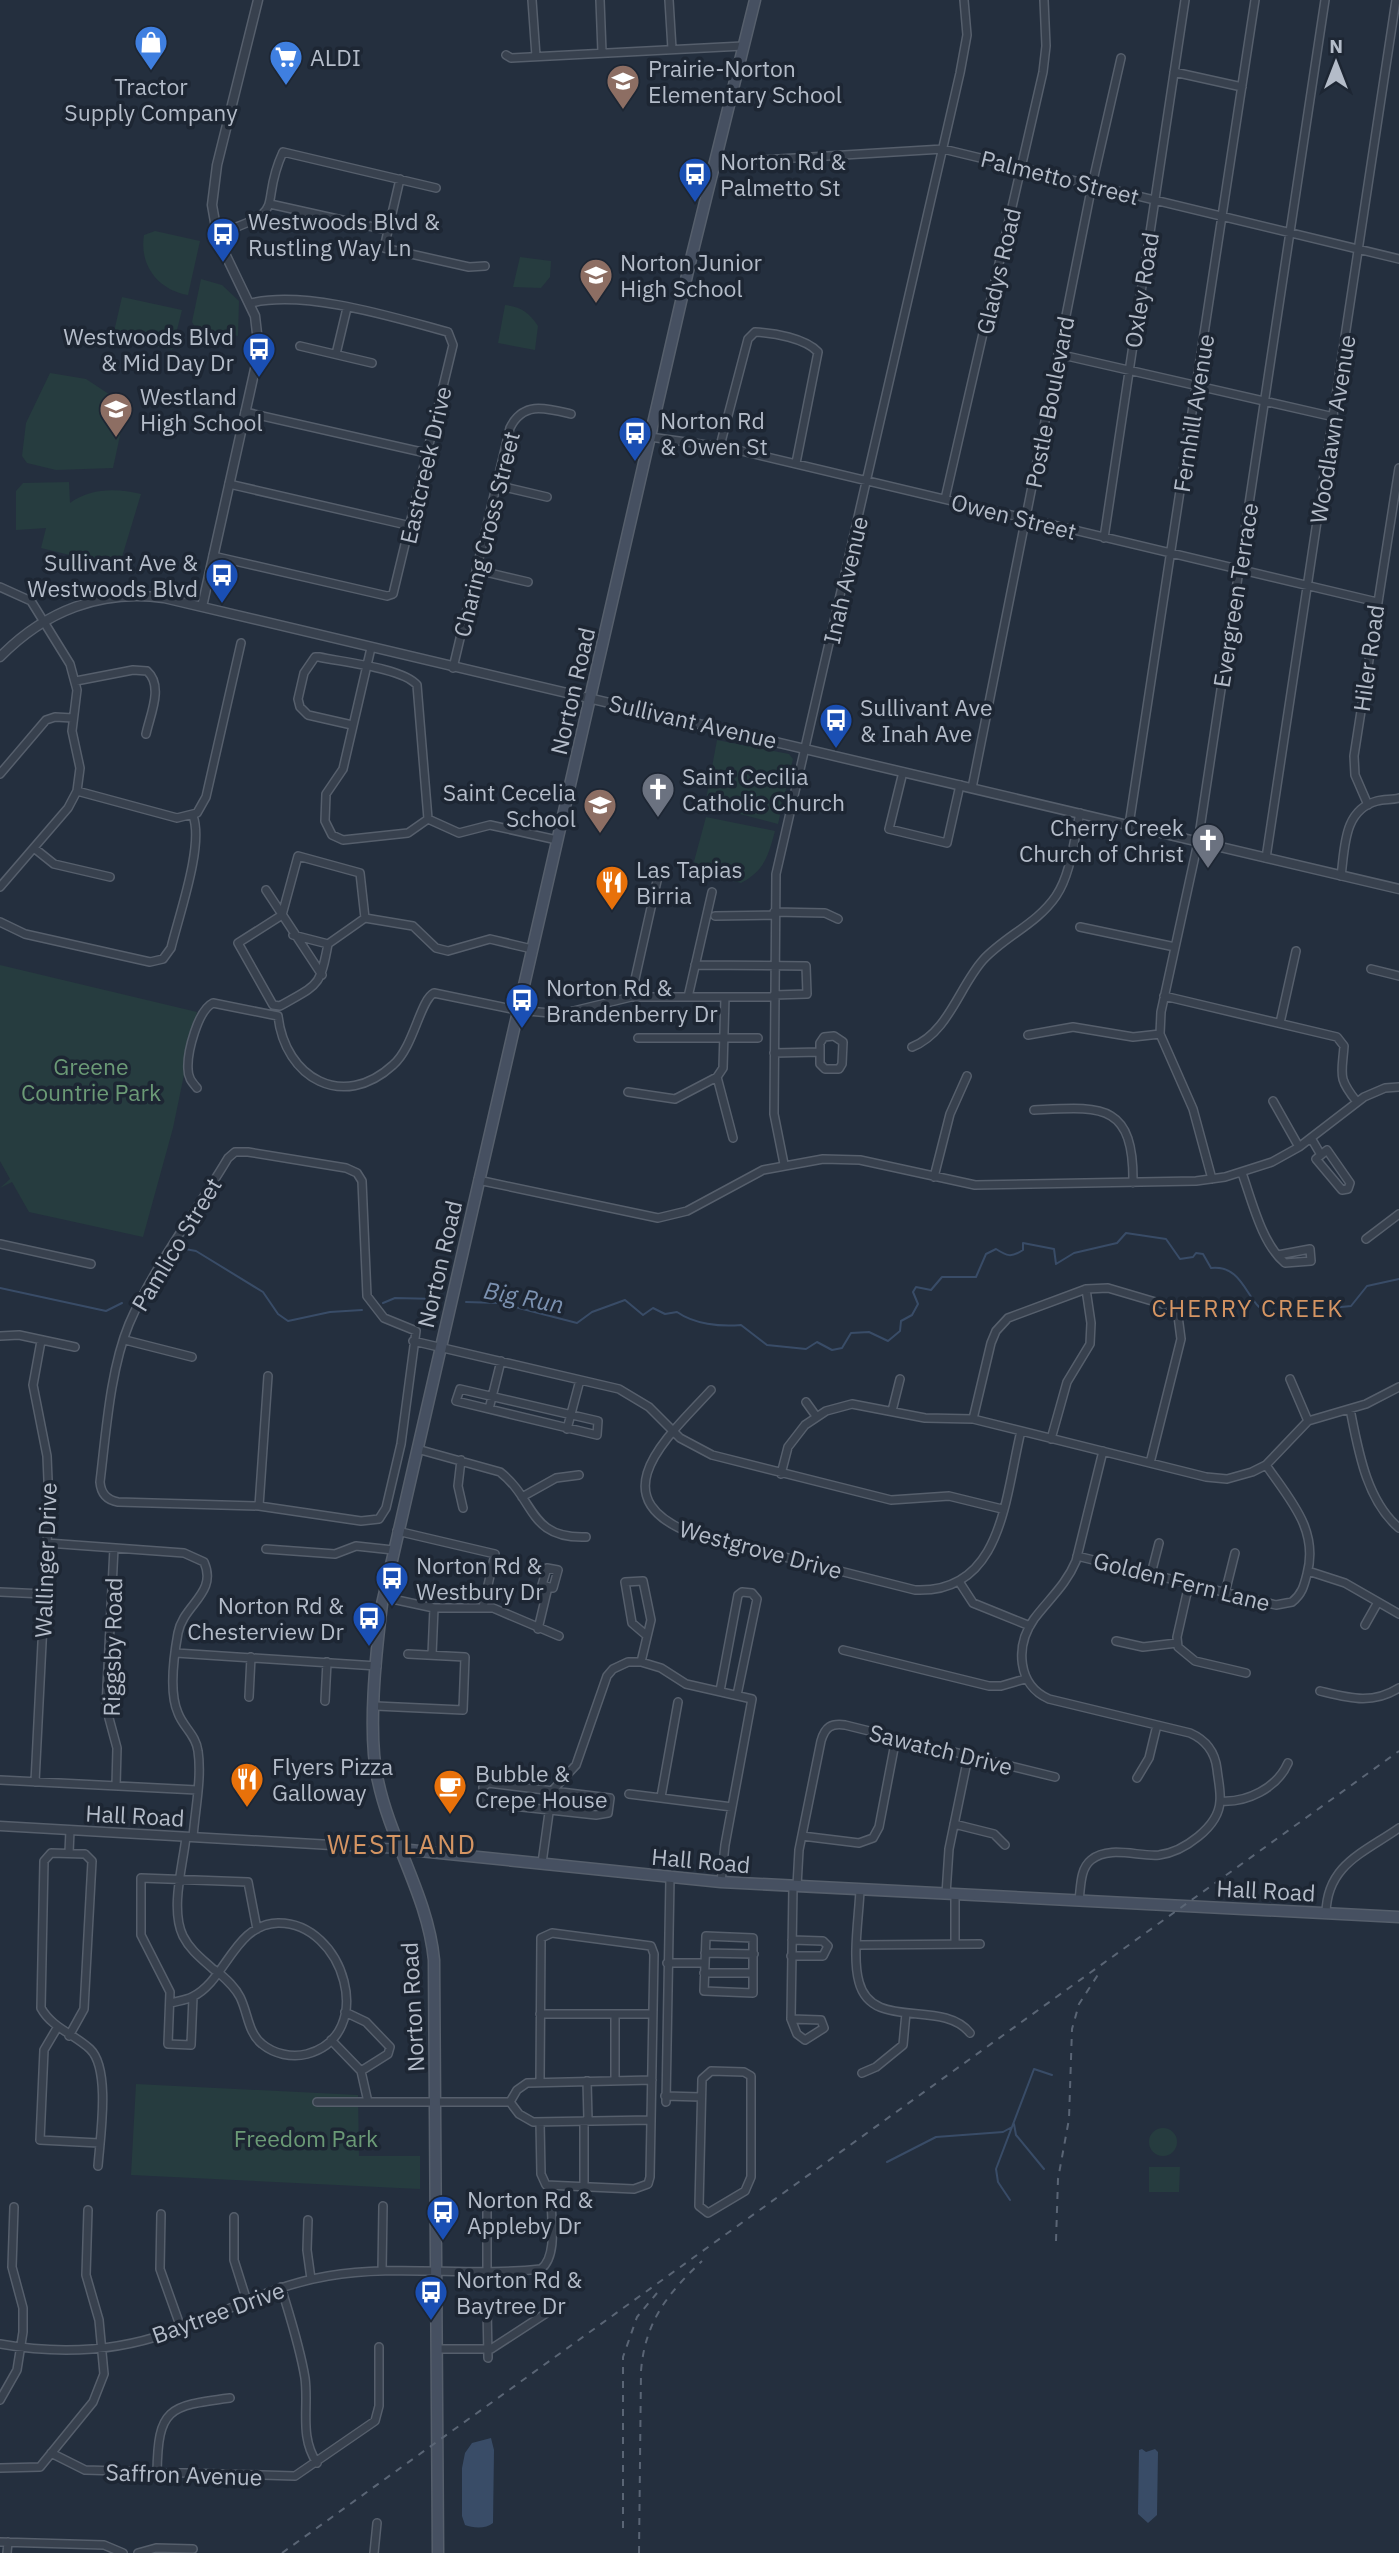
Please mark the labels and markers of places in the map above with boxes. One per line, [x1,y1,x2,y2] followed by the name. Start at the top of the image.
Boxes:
[132,23,170,72] shop icon: Tractor Supply Company
[267,38,305,87] supermarket icon: ALDI
[310,42,361,72] place label: ALDI
[648,53,842,109] place label: Prairie-Norton Elementary School
[604,62,642,111] school or university icon: Prairie-Norton Elementary School
[64,71,238,127] place label: Tractor Supply Company
[720,146,846,202] place label: Norton Rd & Palmetto St
[676,155,714,204] bus stop icon: Norton Rd & Palmetto St
[248,206,440,262] place label: Westwoods Blvd & Rustling Way Ln
[204,215,242,264] bus stop icon: Westwoods Blvd & Rustling Way Ln
[620,247,763,303] place label: Norton Junior High School
[577,256,615,305] school or university icon: Norton Junior High School
[63,321,235,377] place label: Westwoods Blvd & Mid Day Dr
[240,330,278,379] bus stop icon: Westwoods Blvd & Mid Day Dr
[140,381,263,437] place label: Westland High School
[97,390,135,439] school or university icon: Westland High School
[660,405,768,461] place label: Norton Rd & Owen St
[616,414,654,463] bus stop icon: Norton Rd & Owen St
[27,547,198,603] place label: Sullivant Ave & Westwoods Blvd
[203,556,241,605] bus stop icon: Sullivant Ave & Westwoods Blvd
[860,692,993,748] place label: Sullivant Ave & Inah Ave
[817,701,855,750] bus stop icon: Sullivant Ave & Inah Ave
[682,761,845,817] place label: Saint Cecilia Catholic Church
[639,770,677,819] church icon: Saint Cecilia Catholic Church
[443,777,576,833] place label: Saint Cecelia School
[581,786,619,835] school or university icon: Saint Cecelia School
[1019,812,1184,868] place label: Cherry Creek Church of Christ
[1189,821,1227,870] church icon: Cherry Creek Church of Christ
[636,854,743,910] place label: Las Tapias Birria
[593,863,631,912] restaurant icon: Las Tapias Birria
[546,972,718,1028] place label: Norton Rd & Brandenberry Dr
[503,981,541,1030] bus stop icon: Norton Rd & Brandenberry Dr
[416,1550,544,1606] place label: Norton Rd & Westbury Dr
[373,1559,411,1608] bus stop icon: Norton Rd & Westbury Dr
[187,1590,345,1646] place label: Norton Rd & Chesterview Dr
[350,1599,388,1648] bus stop icon: Norton Rd & Chesterview Dr
[272,1751,393,1807] place label: Flyers Pizza Galloway
[475,1758,608,1814] place label: Bubble & Crepe House
[228,1760,266,1809] restaurant icon: Flyers Pizza Galloway
[431,1767,469,1816] cafe icon: Bubble & Crepe House
[467,2184,593,2240] place label: Norton Rd & Appleby Dr
[424,2193,462,2242] bus stop icon: Norton Rd & Appleby Dr
[456,2264,582,2320] place label: Norton Rd & Baytree Dr
[412,2273,450,2322] bus stop icon: Norton Rd & Baytree Dr

